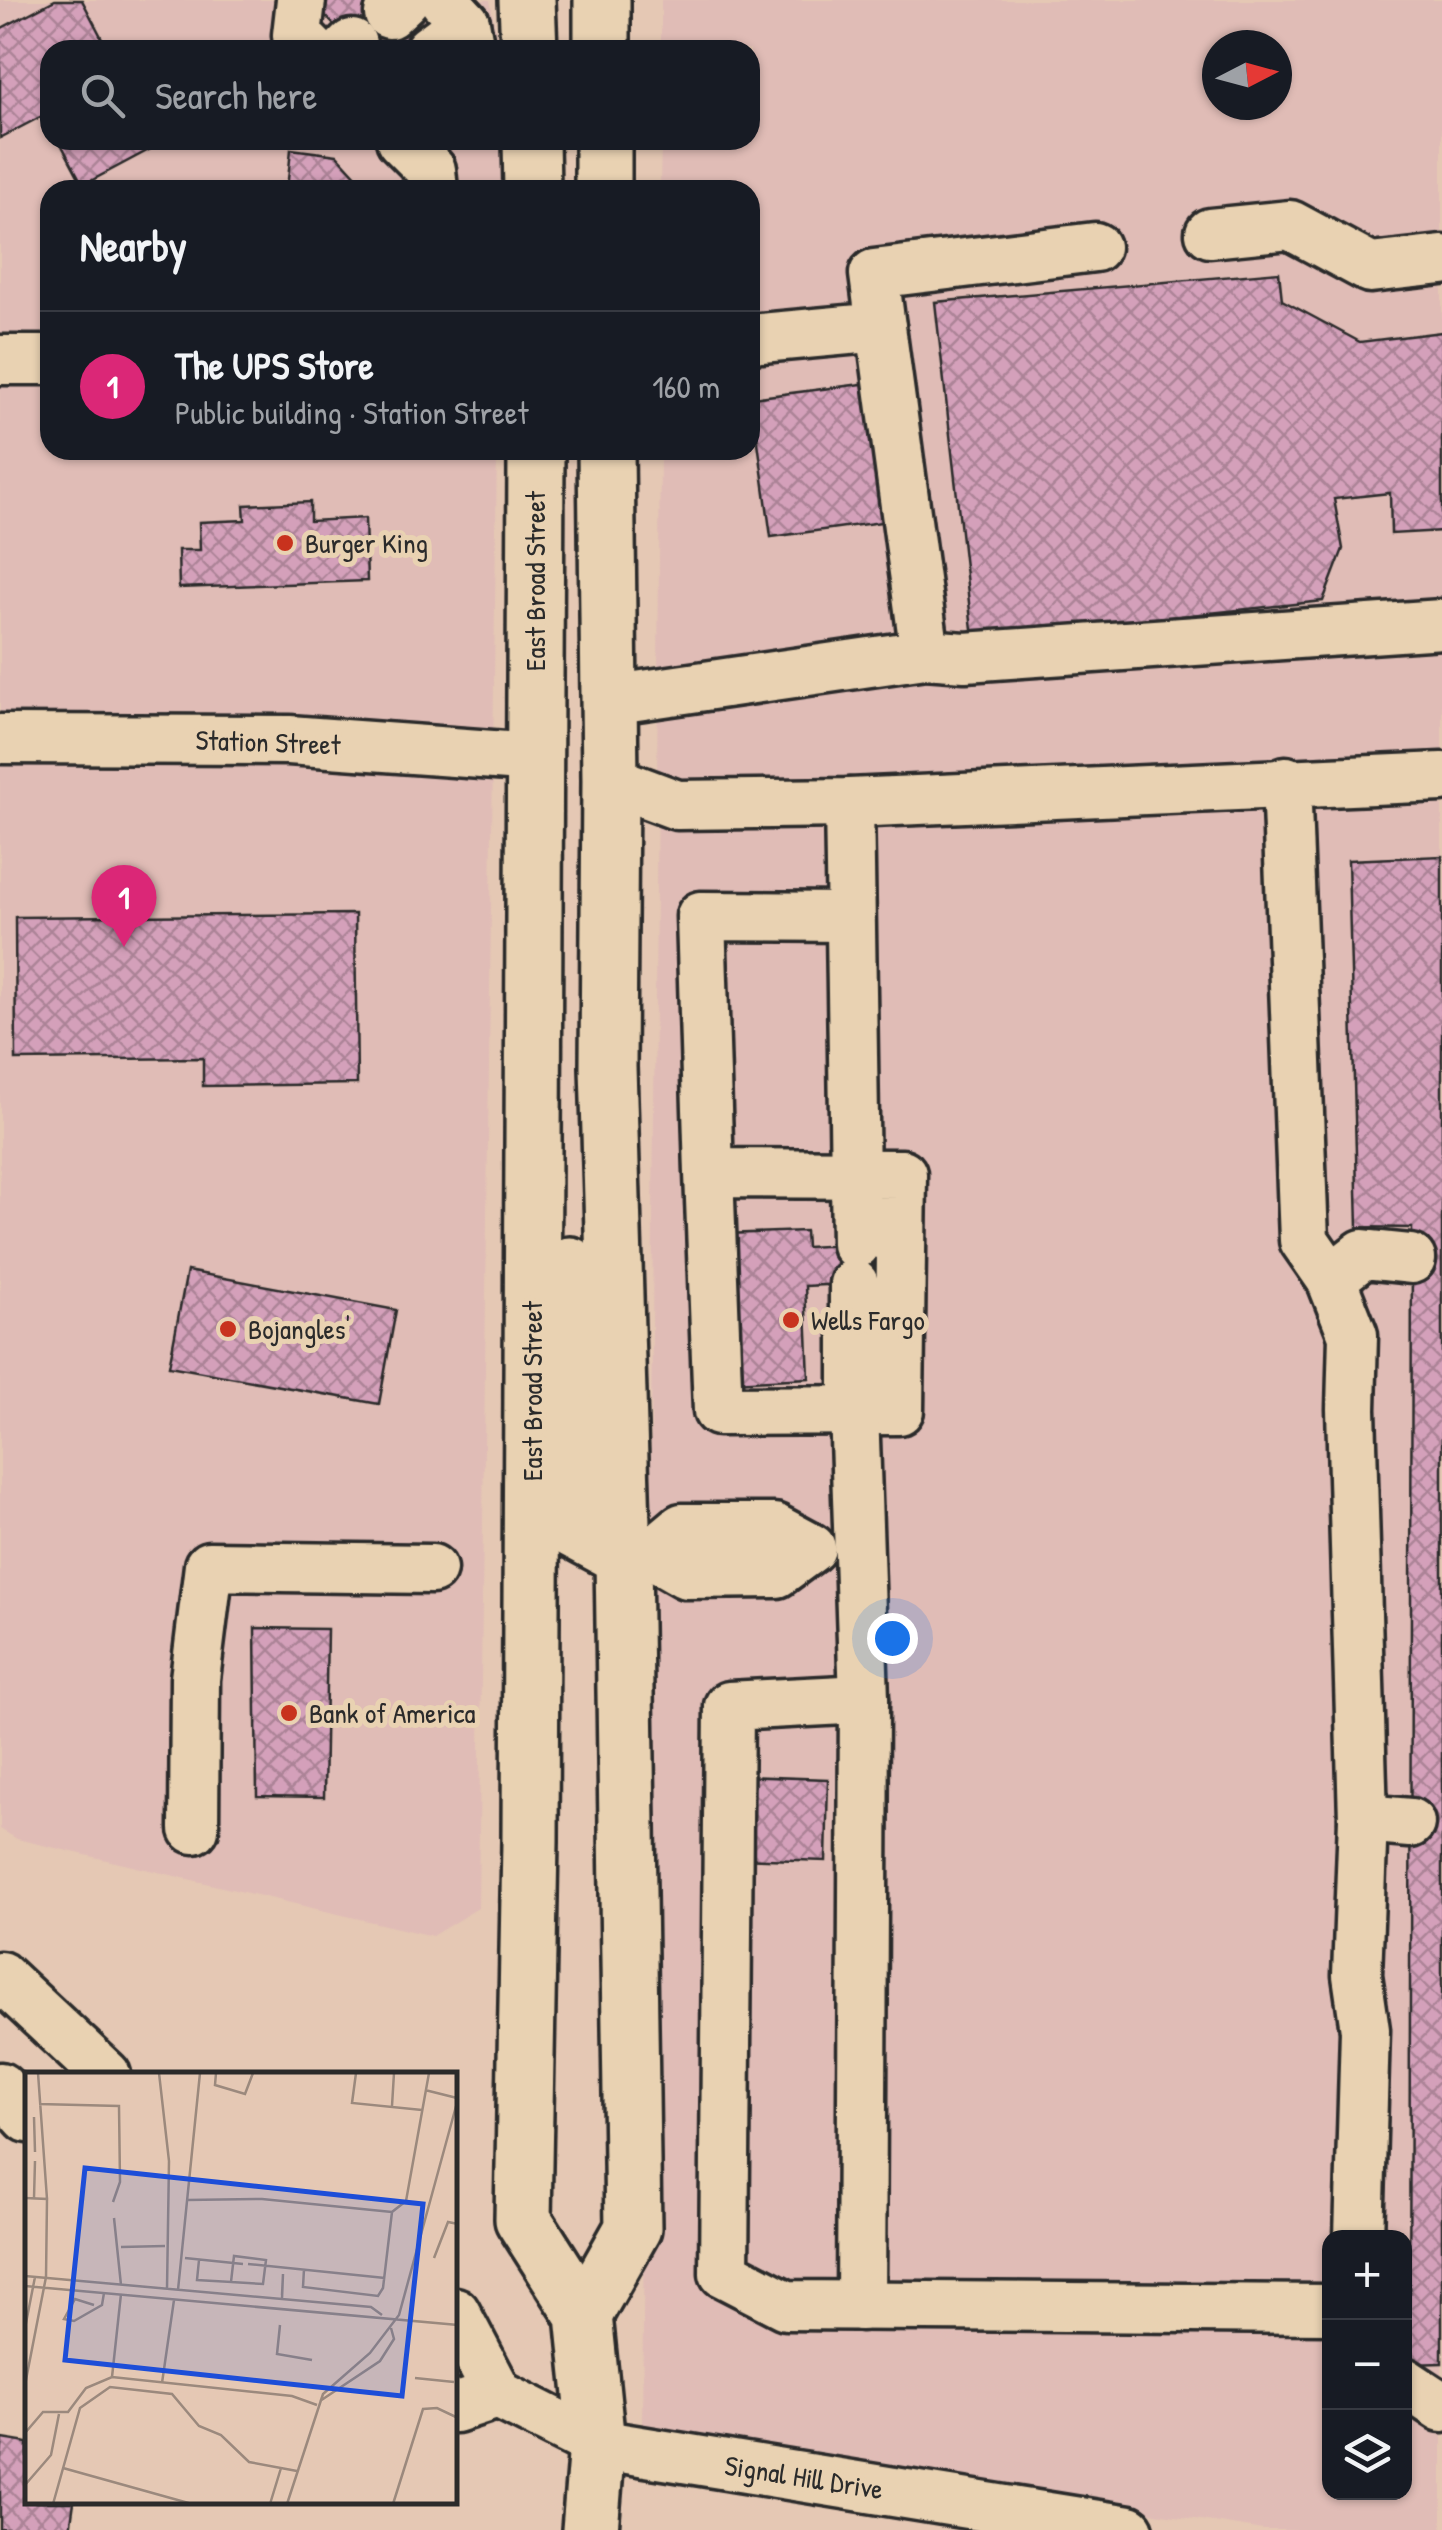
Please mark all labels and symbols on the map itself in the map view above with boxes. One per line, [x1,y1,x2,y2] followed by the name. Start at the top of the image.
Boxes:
[1202,30,1292,120] north arrow
[516,491,554,671] street label: East Broad Street
[305,524,428,562] place label: Burger King
[274,532,296,554] marker: Burger King
[195,720,341,764] street label: Station Street
[92,864,156,947] pin: 1
[513,1301,551,1481] street label: East Broad Street
[811,1301,925,1339] place label: Wells Fargo
[780,1309,802,1331] marker: Wells Fargo
[248,1310,350,1348] place label: Bojangles'
[217,1318,239,1340] marker: Bojangles'
[867,1613,918,1664] your location
[309,1694,475,1732] place label: Bank of America
[278,1702,300,1724] marker: Bank of America
[25,2072,458,2505] inset map
[722,2446,886,2508] street label: Signal Hill Drive

